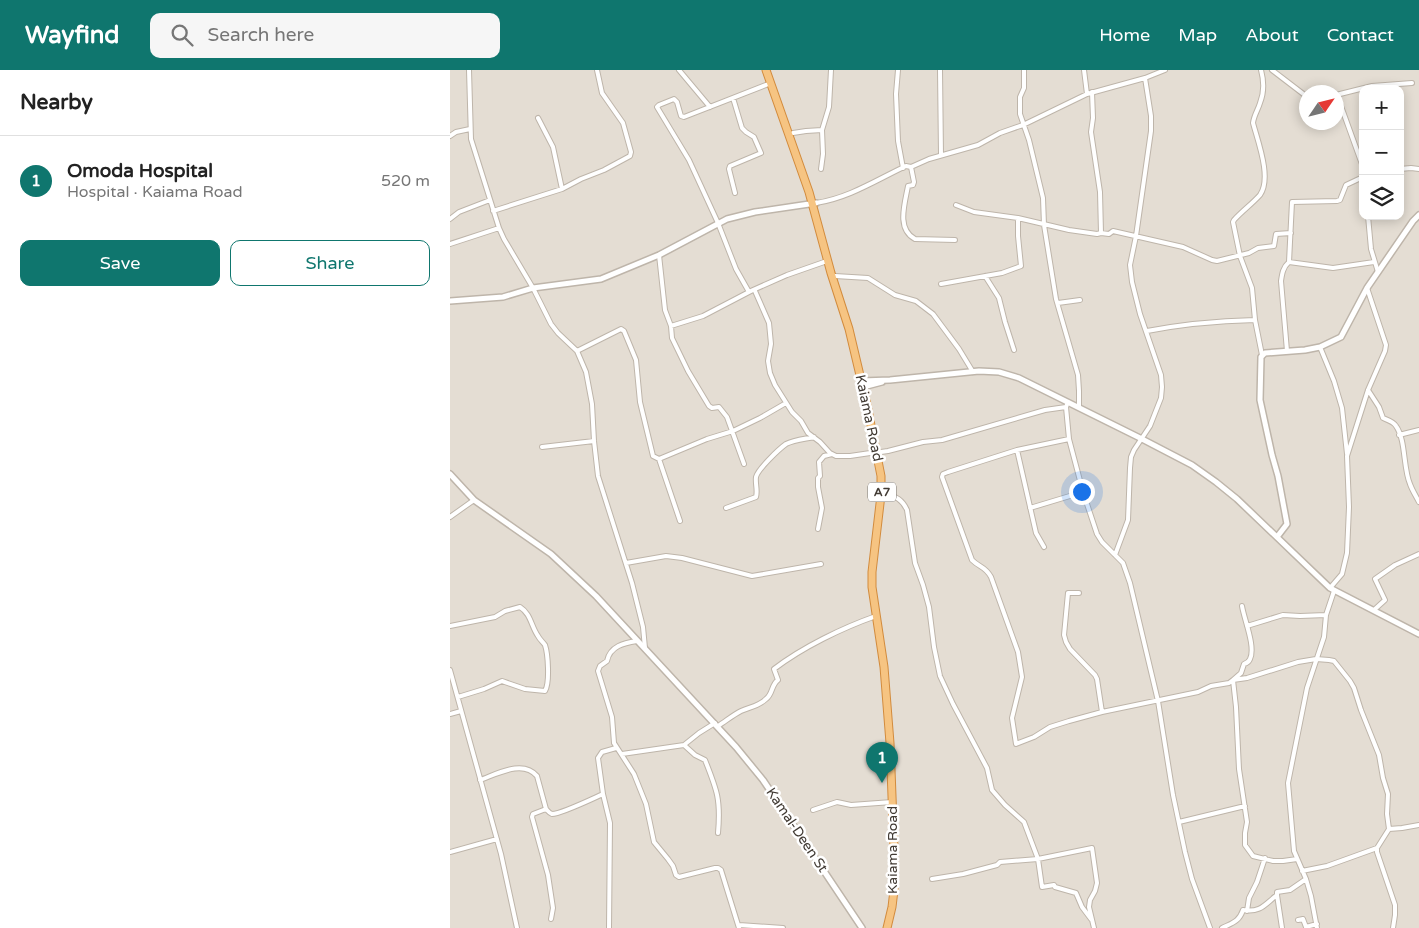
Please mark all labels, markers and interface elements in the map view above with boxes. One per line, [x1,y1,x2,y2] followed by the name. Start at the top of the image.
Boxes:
[150,13,500,58] search box
[25,21,120,50] text: Wayfind
[168,21,196,49] icon: search
[208,24,314,46] text: Search here
[1099,24,1150,46] text: Home
[1178,24,1217,46] text: Map
[1245,24,1299,46] text: About
[1327,24,1394,46] text: Contact
[1299,85,1344,130] north arrow
[1359,85,1404,220] map controls
[1359,85,1404,130] button: +
[20,90,93,115] text: Nearby
[1359,130,1404,175] button: −
[67,160,213,182] text: Omoda Hospital
[31,171,41,191] text: 1
[381,171,430,191] text: 520 m
[1359,175,1404,220] button: layers
[67,182,243,202] text: Hospital · Kaiama Road
[20,240,220,286] button: Save
[230,240,430,286] button: Share
[852,373,886,463] street label: Kaiama Road
[1069,479,1095,505] your location
[868,482,896,502] road number: A7
[866,742,898,783] pin: 1
[762,785,832,876] street label: Kamal-Deen St
[884,806,901,894] street label: Kaiama Road

